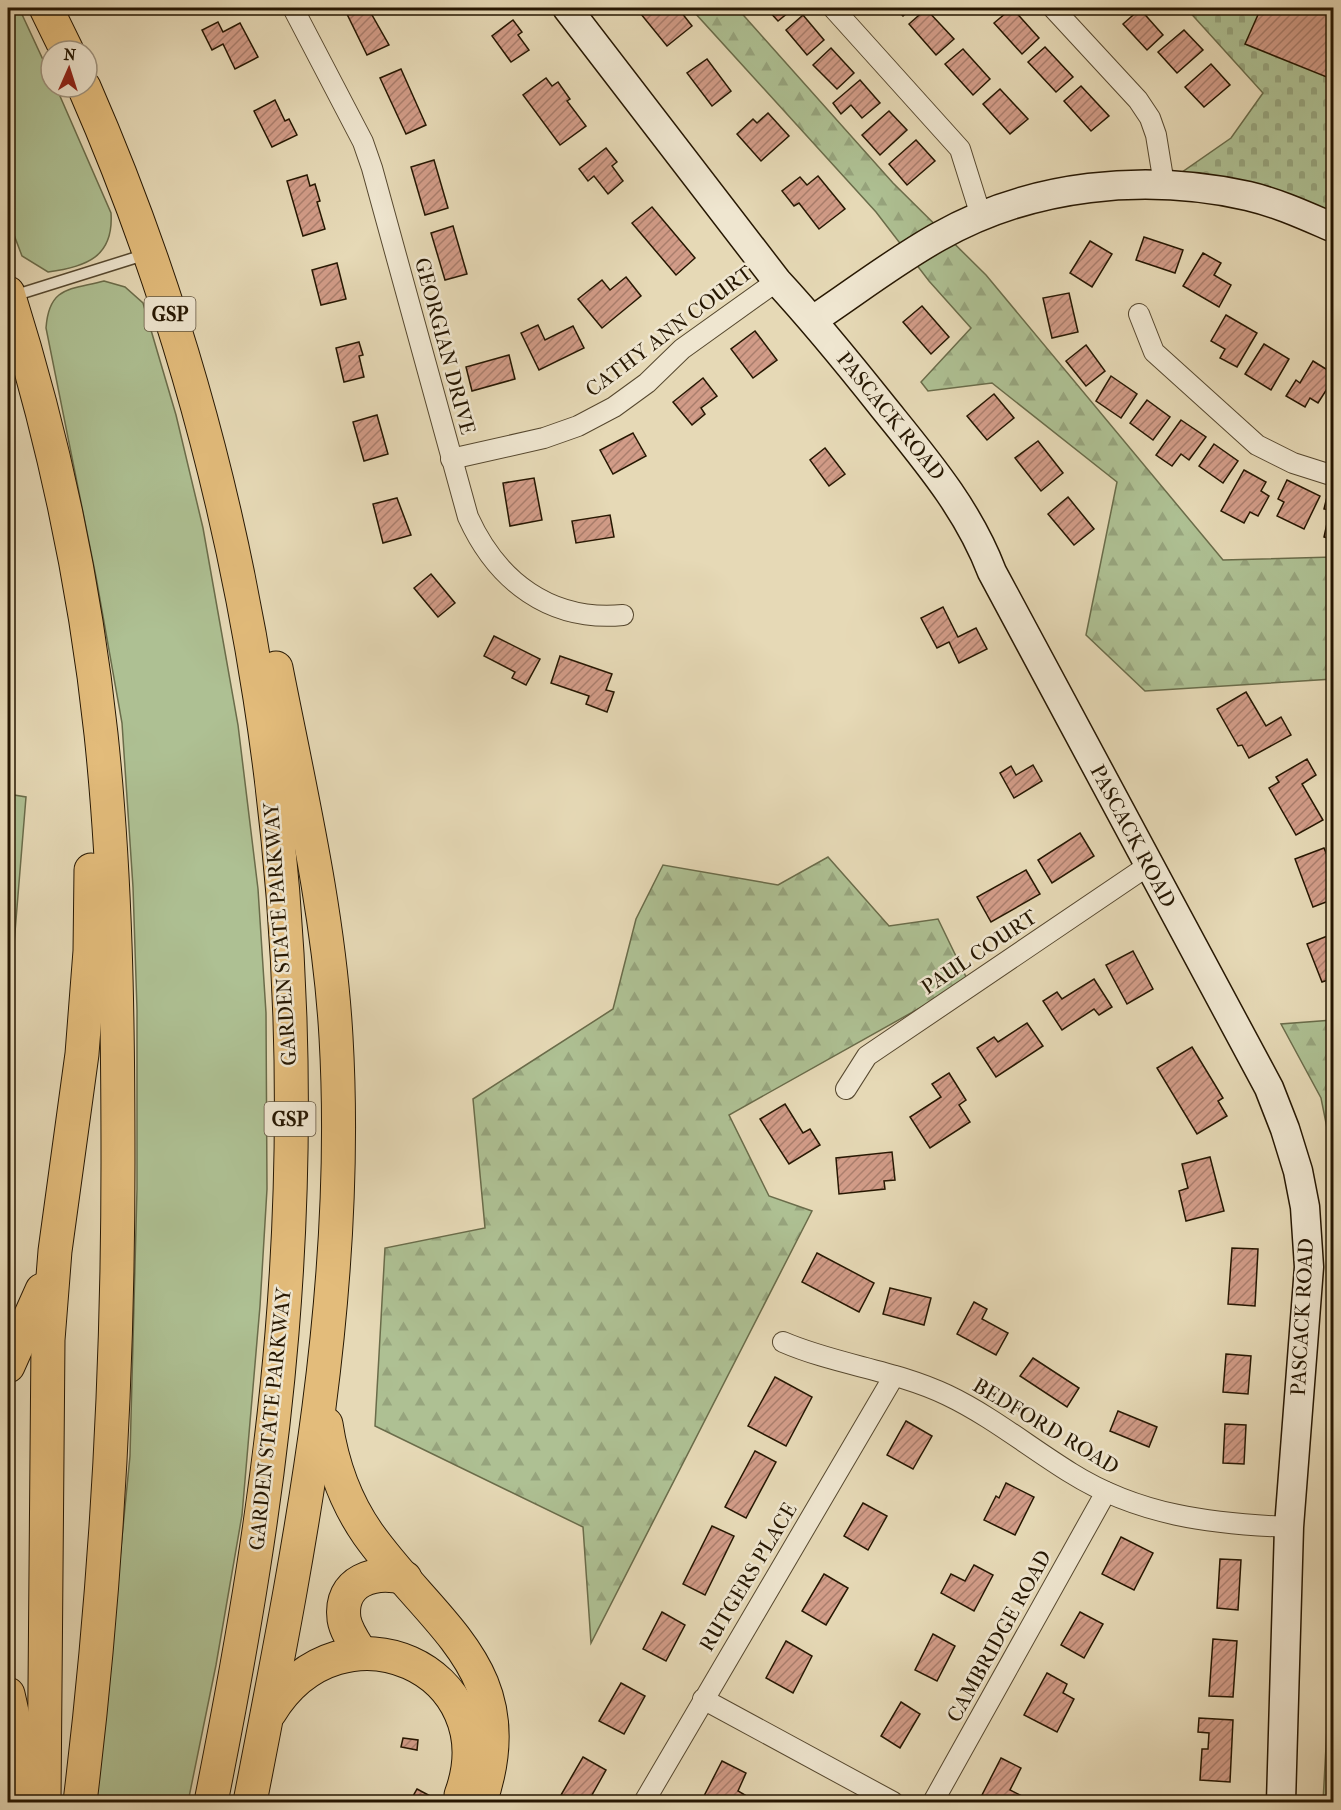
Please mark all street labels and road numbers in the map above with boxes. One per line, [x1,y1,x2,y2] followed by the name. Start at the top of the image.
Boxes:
[410,255,480,437] street label: GEORGIAN DRIVE
[581,260,758,402] street label: CATHY ANN COURT
[144,297,195,331] road number: GSP
[832,347,950,485] street label: PASCACK ROAD
[1085,761,1181,911] street label: PASCACK ROAD
[259,801,301,1066] street label: GARDEN STATE PARKWAY
[917,904,1042,999] street label: PAUL COURT
[264,1102,316,1136] road number: GSP
[1286,1237,1318,1397] street label: PASCACK ROAD
[244,1286,296,1551] street label: GARDEN STATE PARKWAY
[969,1373,1123,1479] street label: BEDFORD ROAD
[694,1498,802,1655] street label: RUTGERS PLACE
[942,1546,1056,1726] street label: CAMBRIDGE ROAD

